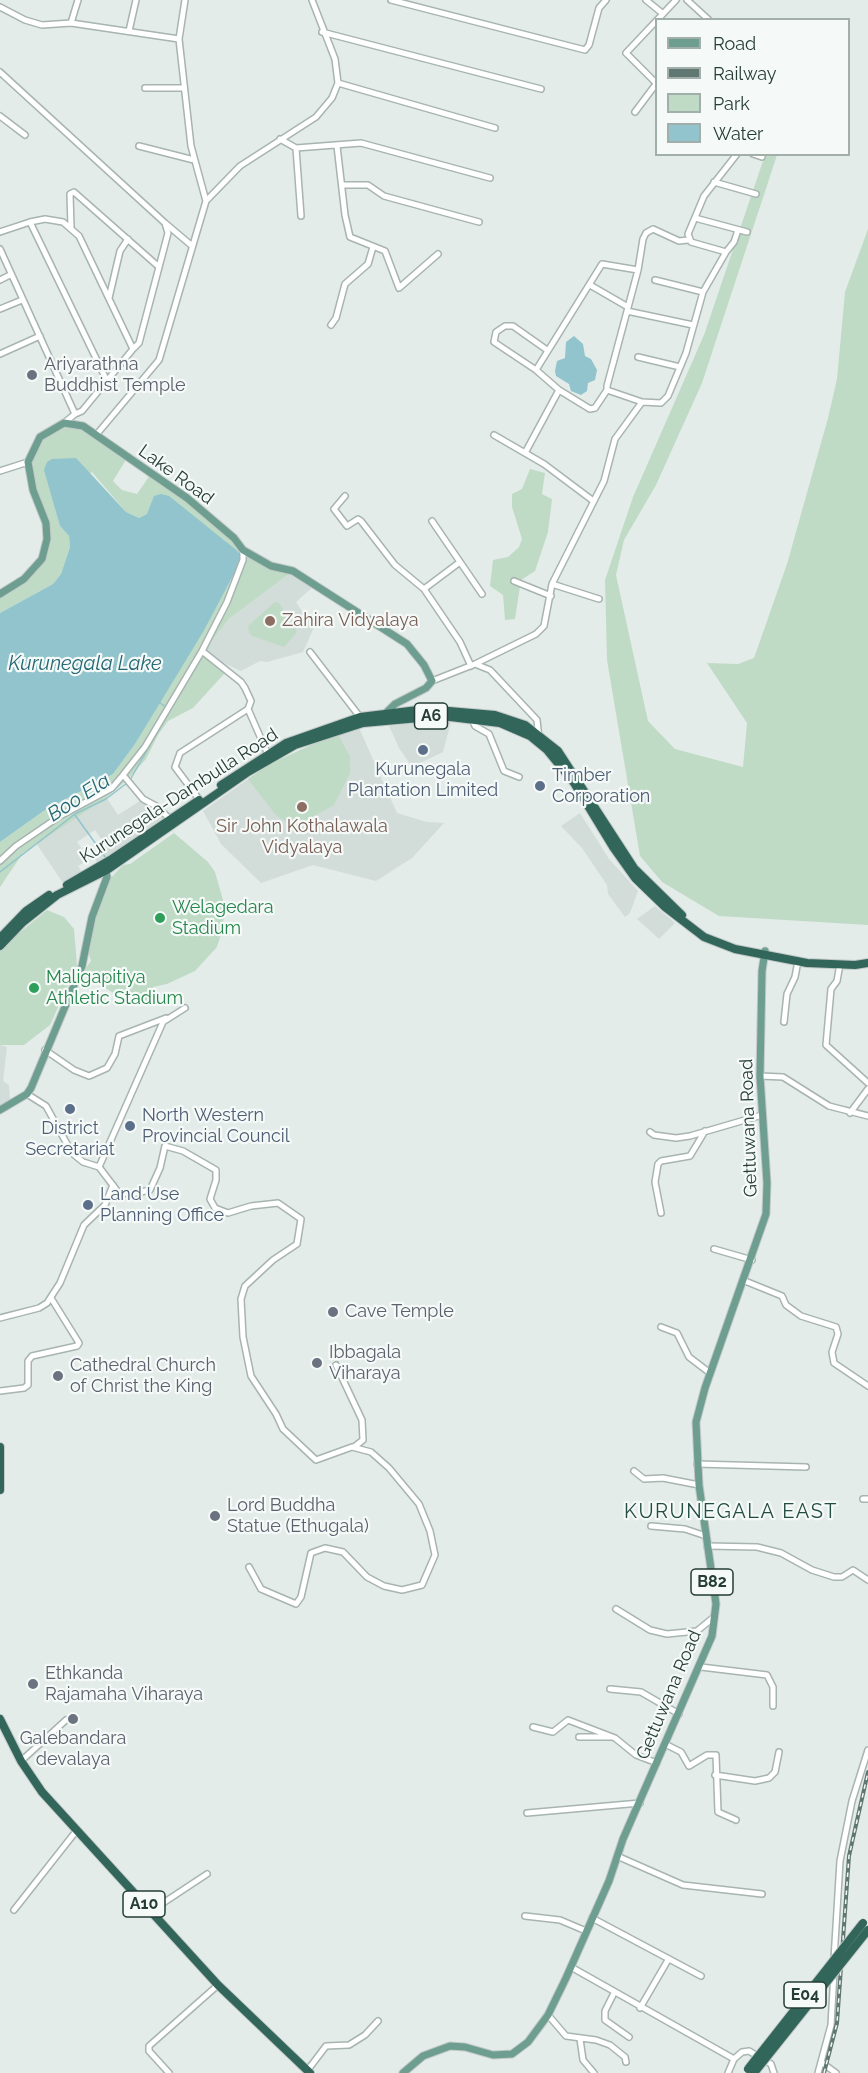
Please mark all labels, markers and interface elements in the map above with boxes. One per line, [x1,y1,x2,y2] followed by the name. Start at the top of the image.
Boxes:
[655,18,850,156] legend
[713,33,756,54] text: Road
[713,63,777,84] text: Railway
[713,93,750,114] text: Park
[713,123,763,144] text: Water
[44,354,185,397] place label: Ariyarathna Buddhist Temple
[25,368,39,382] marker: Ariyarathna Buddhist Temple
[134,440,218,510] street label: Lake Road
[282,610,419,632] place label: Zahira Vidyalaya
[263,614,277,628] marker: Zahira Vidyalaya
[8,652,162,676] water label: Kurunegala Lake
[414,703,448,729] road number: A6
[76,724,282,868] street label: Kurunegala-Dambulla Road
[416,743,430,757] marker: Kurunegala Plantation Limited
[348,759,498,802] place label: Kurunegala Plantation Limited
[552,765,650,808] place label: Timber Corporation
[43,769,115,827] water label: Boo Ela
[533,779,547,793] marker: Timber Corporation
[295,800,309,814] marker: Sir John Kothalawala Vidyalaya
[216,816,388,858] place label: Sir John Kothalawala Vidyalaya
[172,897,274,940] place label: Welagedara Stadium
[153,911,167,925] marker: Welagedara Stadium
[46,967,183,1010] place label: Maligapitiya Athletic Stadium
[27,981,41,995] marker: Maligapitiya Athletic Stadium
[736,1058,762,1198] street label: Gettuwana Road
[63,1102,77,1116] marker: District Secretariat
[142,1105,290,1148] place label: North Western Provincial Council
[25,1118,115,1160] place label: District Secretariat
[123,1119,137,1133] marker: North Western Provincial Council
[100,1184,224,1226] place label: Land Use Planning Office
[81,1198,95,1212] marker: Land Use Planning Office
[345,1301,454,1323] place label: Cave Temple
[326,1305,340,1319] marker: Cave Temple
[329,1342,401,1384] place label: Ibbagala Viharaya
[70,1355,216,1398] place label: Cathedral Church of Christ the King
[310,1356,324,1370] marker: Ibbagala Viharaya
[51,1369,65,1383] marker: Cathedral Church of Christ the King
[227,1495,369,1538] place label: Lord Buddha Statue (Ethugala)
[624,1500,838,1524] district label: KURUNEGALA EAST
[208,1509,222,1523] marker: Lord Buddha Statue (Ethugala)
[691,1569,733,1595] road number: B82
[632,1627,706,1763] street label: Gettuwana Road
[45,1663,203,1706] place label: Ethkanda Rajamaha Viharaya
[26,1677,40,1691] marker: Ethkanda Rajamaha Viharaya
[66,1712,80,1726] marker: Galebandara devalaya
[20,1728,126,1770] place label: Galebandara devalaya
[123,1891,165,1917] road number: A10
[784,1982,826,2008] road number: E04

